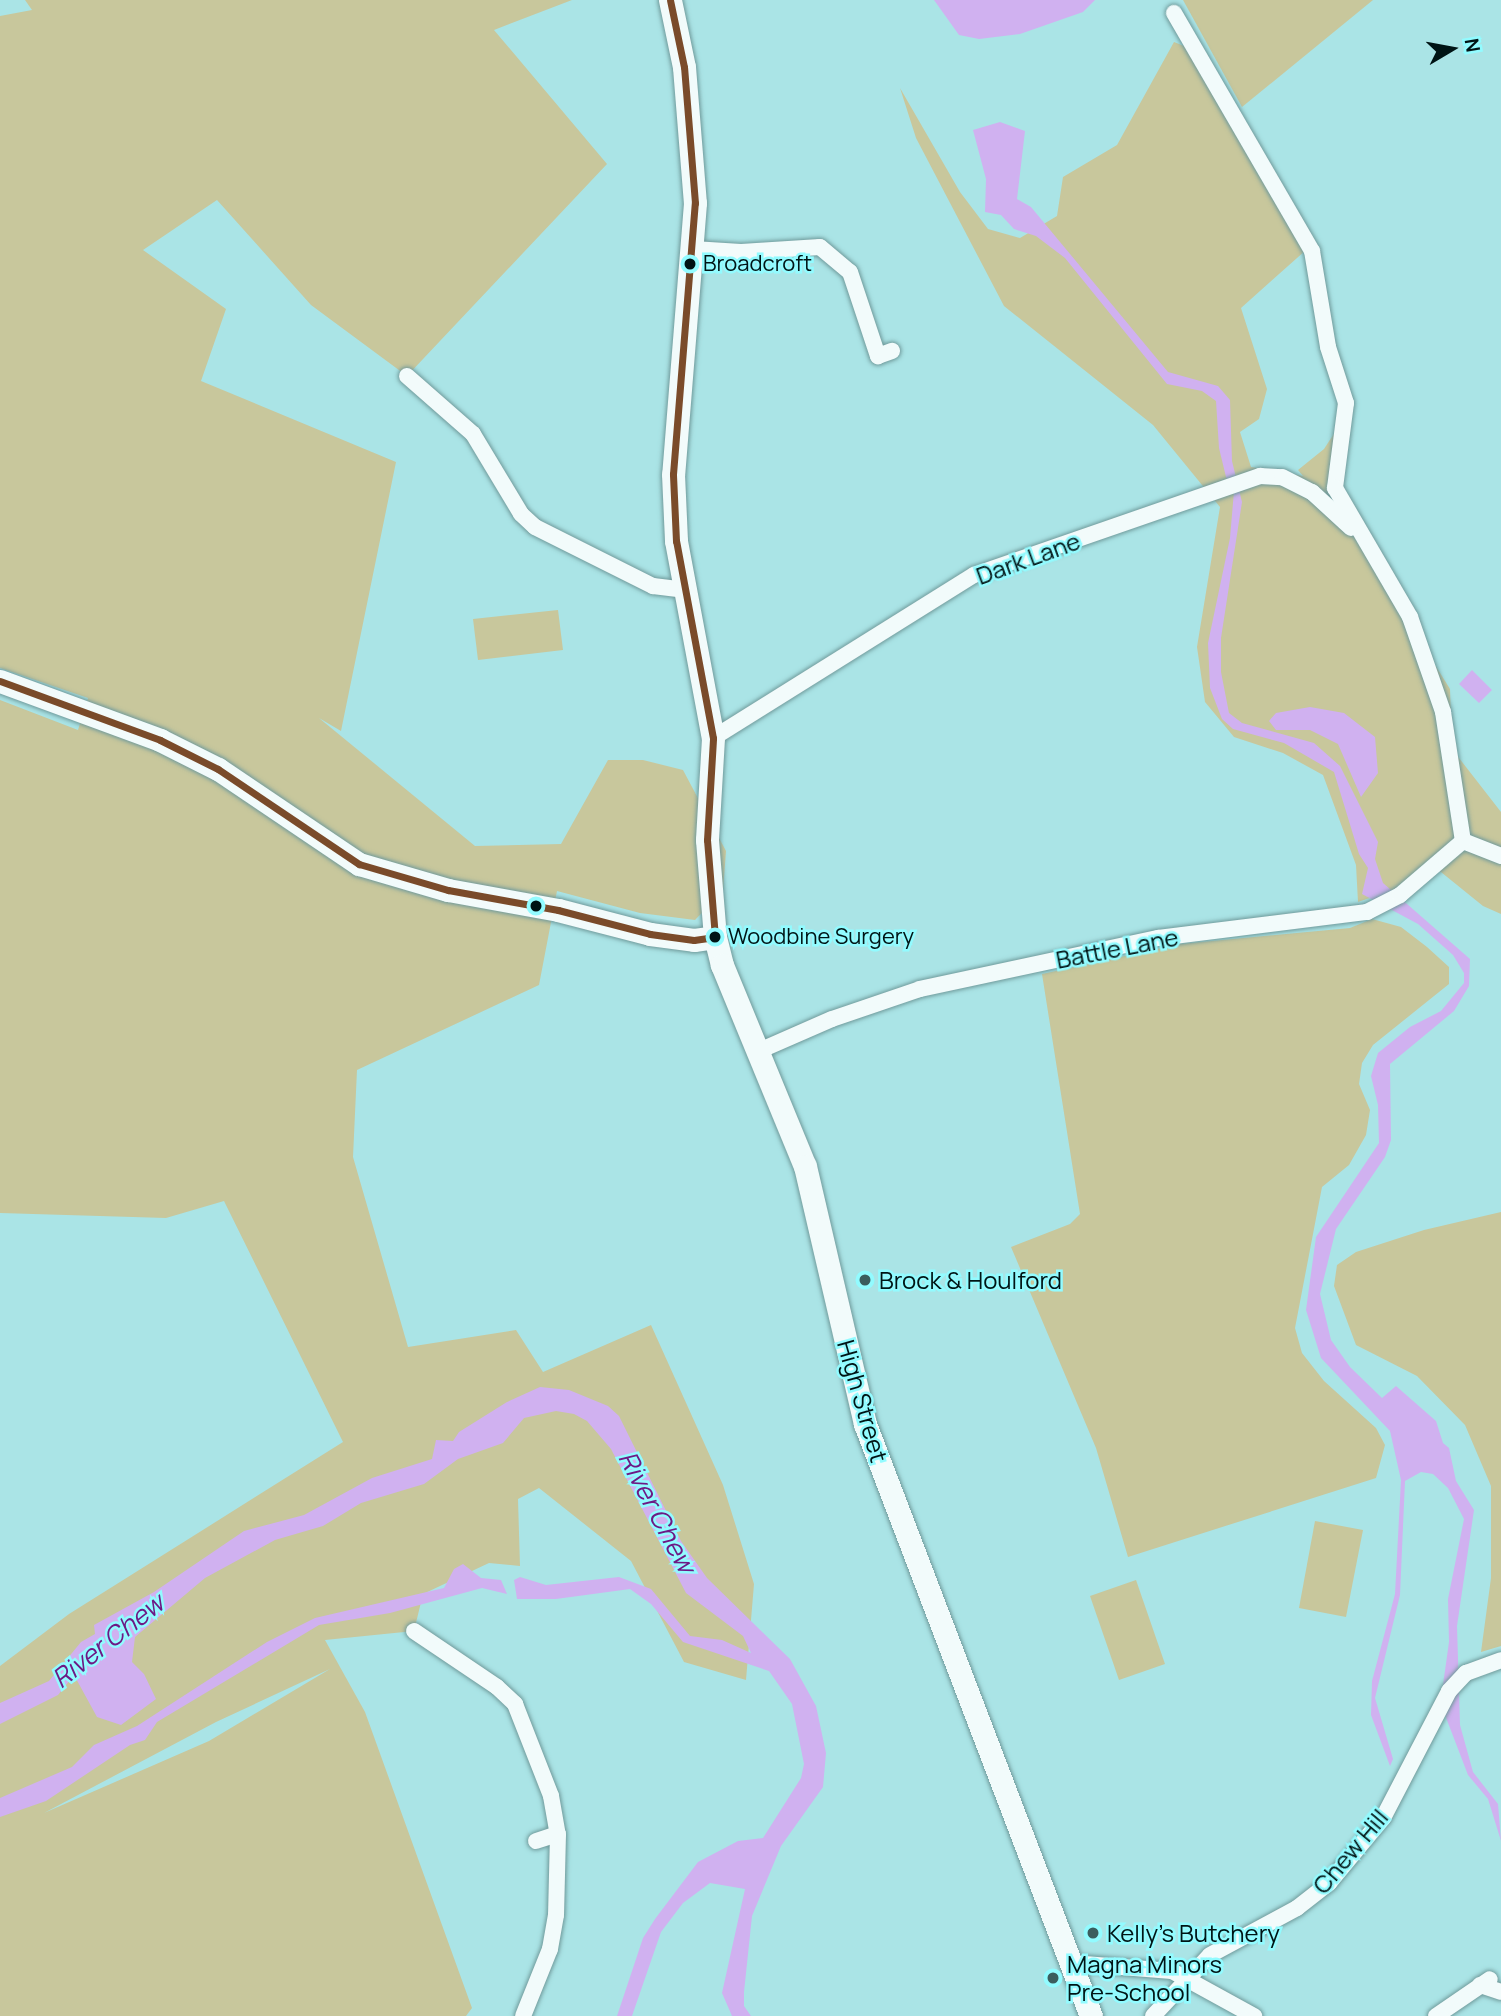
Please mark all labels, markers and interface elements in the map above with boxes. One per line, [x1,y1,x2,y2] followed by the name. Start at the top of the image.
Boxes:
[1417,14,1487,84] north arrow
[1459,36,1487,54] text: N
[703,251,812,277] place label: Broadcroft
[683,257,697,271] marker: Broadcroft
[972,526,1084,590] street label: Dark Lane
[529,899,543,913] unlabelled marker
[1053,922,1181,974] street label: Battle Lane
[728,924,914,950] place label: Woodbine Surgery
[708,930,722,944] marker: Woodbine Surgery
[879,1266,1062,1294] place label: Brock & Houlford
[857,1272,873,1288] marker: Brock & Houlford
[832,1337,894,1465] street label: High Street
[612,1446,702,1578] water label: River Chew
[46,1588,170,1694] water label: River Chew
[1306,1803,1394,1899] street label: Chew Hill
[1107,1919,1280,1947] place label: Kelly's Butchery
[1085,1925,1101,1941] marker: Kelly's Butchery
[1067,1950,1222,2006] place label: Magna Minors Pre-School
[1045,1970,1061,1986] marker: Magna Minors Pre-School

